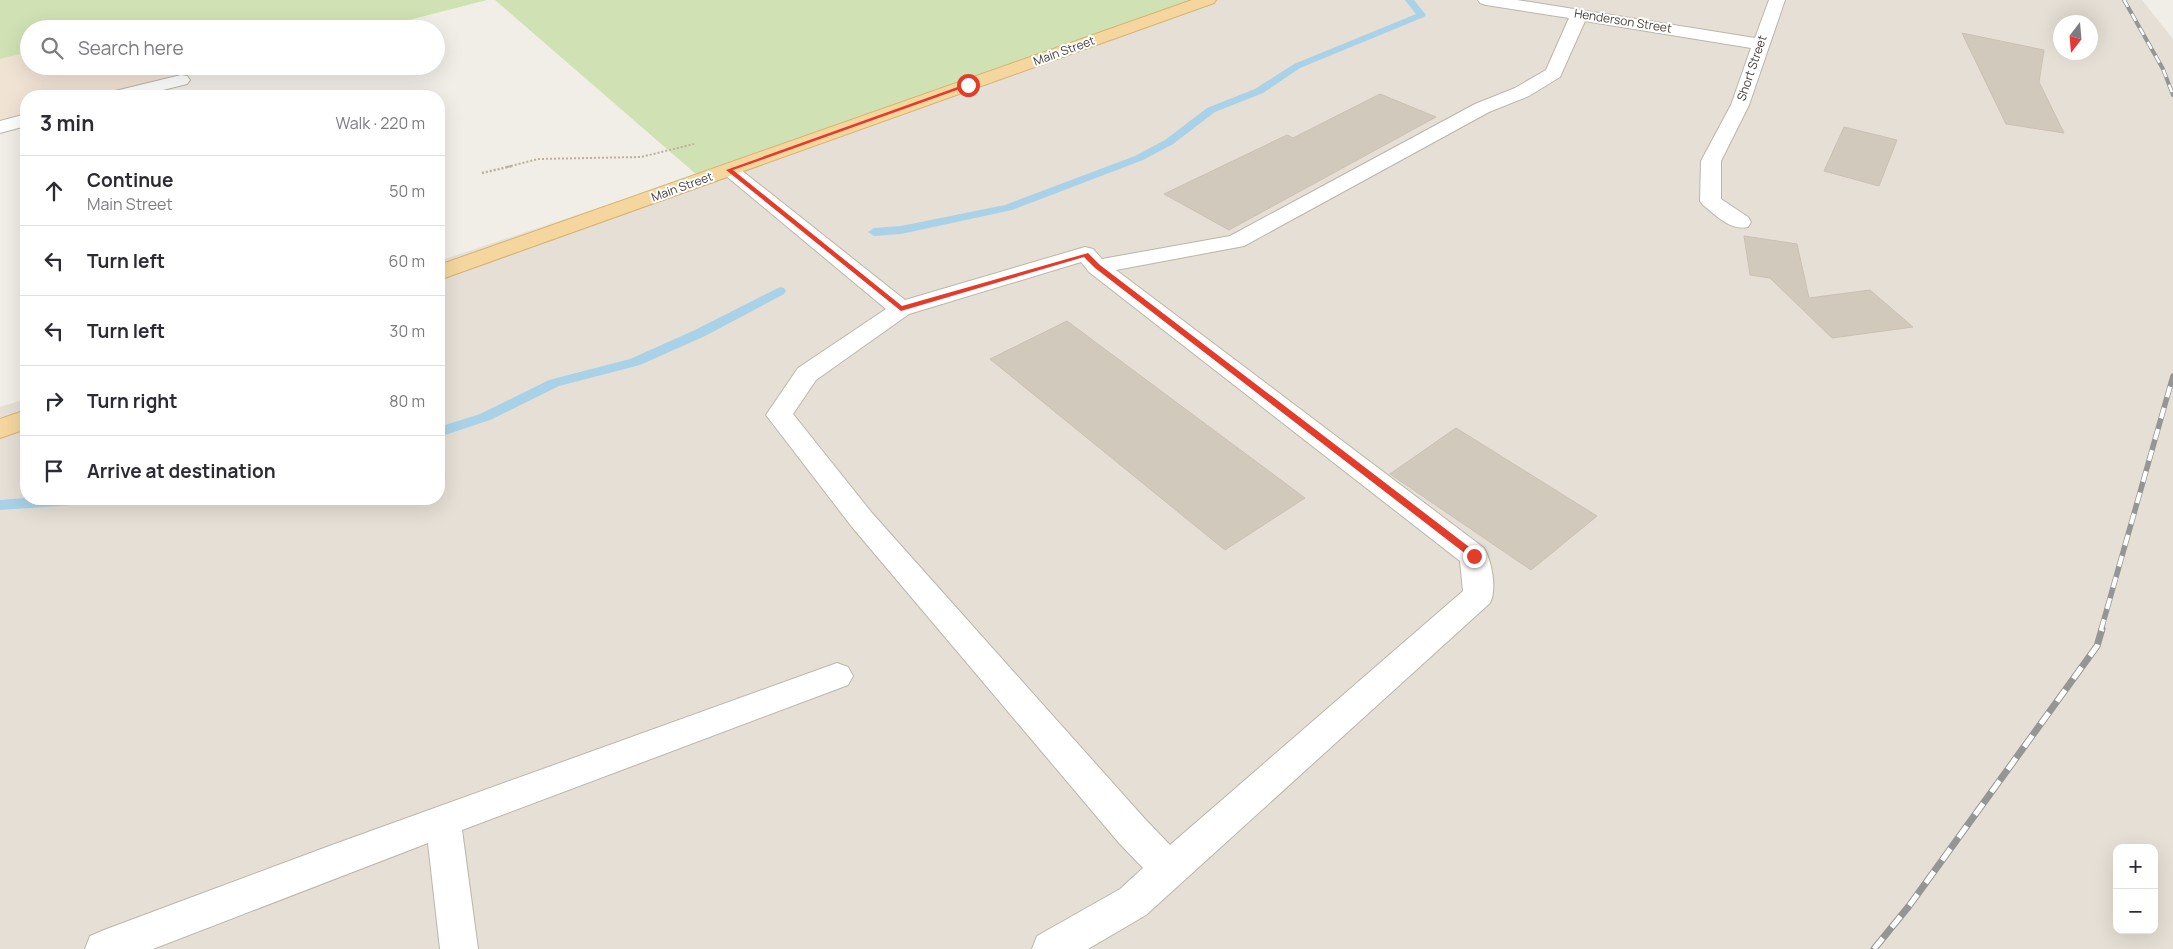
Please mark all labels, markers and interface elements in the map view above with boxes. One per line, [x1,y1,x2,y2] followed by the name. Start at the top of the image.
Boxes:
[1573,4,1673,37] street label: Henderson Street
[2053,15,2098,60] north arrow
[20,20,445,75] search box
[1031,31,1097,70] street label: Main Street
[1732,33,1771,103] street label: Short Street
[38,34,66,62] icon: search
[78,35,184,61] text: Search here
[957,74,980,97] route start
[40,109,94,137] text: 3 min
[335,112,425,134] text: Walk · 220 m
[87,167,173,193] text: Continue
[649,167,715,206] street label: Main Street
[40,177,68,205] icon: ahead
[389,180,425,202] text: 50 m
[87,193,173,215] text: Main Street
[40,247,68,275] icon: left
[87,248,165,274] text: Turn left
[389,250,425,272] text: 60 m
[40,317,68,345] icon: left
[87,318,165,344] text: Turn left
[390,320,425,342] text: 30 m
[40,387,68,415] icon: right
[87,388,177,414] text: Turn right
[389,390,425,412] text: 80 m
[40,457,68,485] icon: arrive
[87,458,276,484] text: Arrive at destination
[1463,545,1486,568] route end
[2113,844,2158,934] map controls
[2113,844,2158,889] button: +
[2113,889,2158,934] button: −

